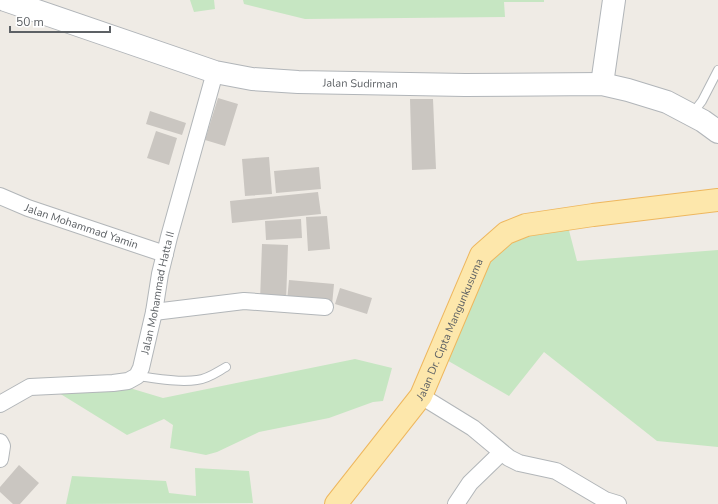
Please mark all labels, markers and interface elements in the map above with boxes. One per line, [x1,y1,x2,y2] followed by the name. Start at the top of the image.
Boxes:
[10,8,110,34] scale bar
[16,14,44,30] text: 50 m
[322,75,398,92] street label: Jalan Sudirman
[21,200,140,253] street label: Jalan Mohammad Yamin
[137,230,178,357] street label: Jalan Mohammad Hatta II
[413,256,487,405] street label: Jalan Dr. Cipta Mangunkusuma

